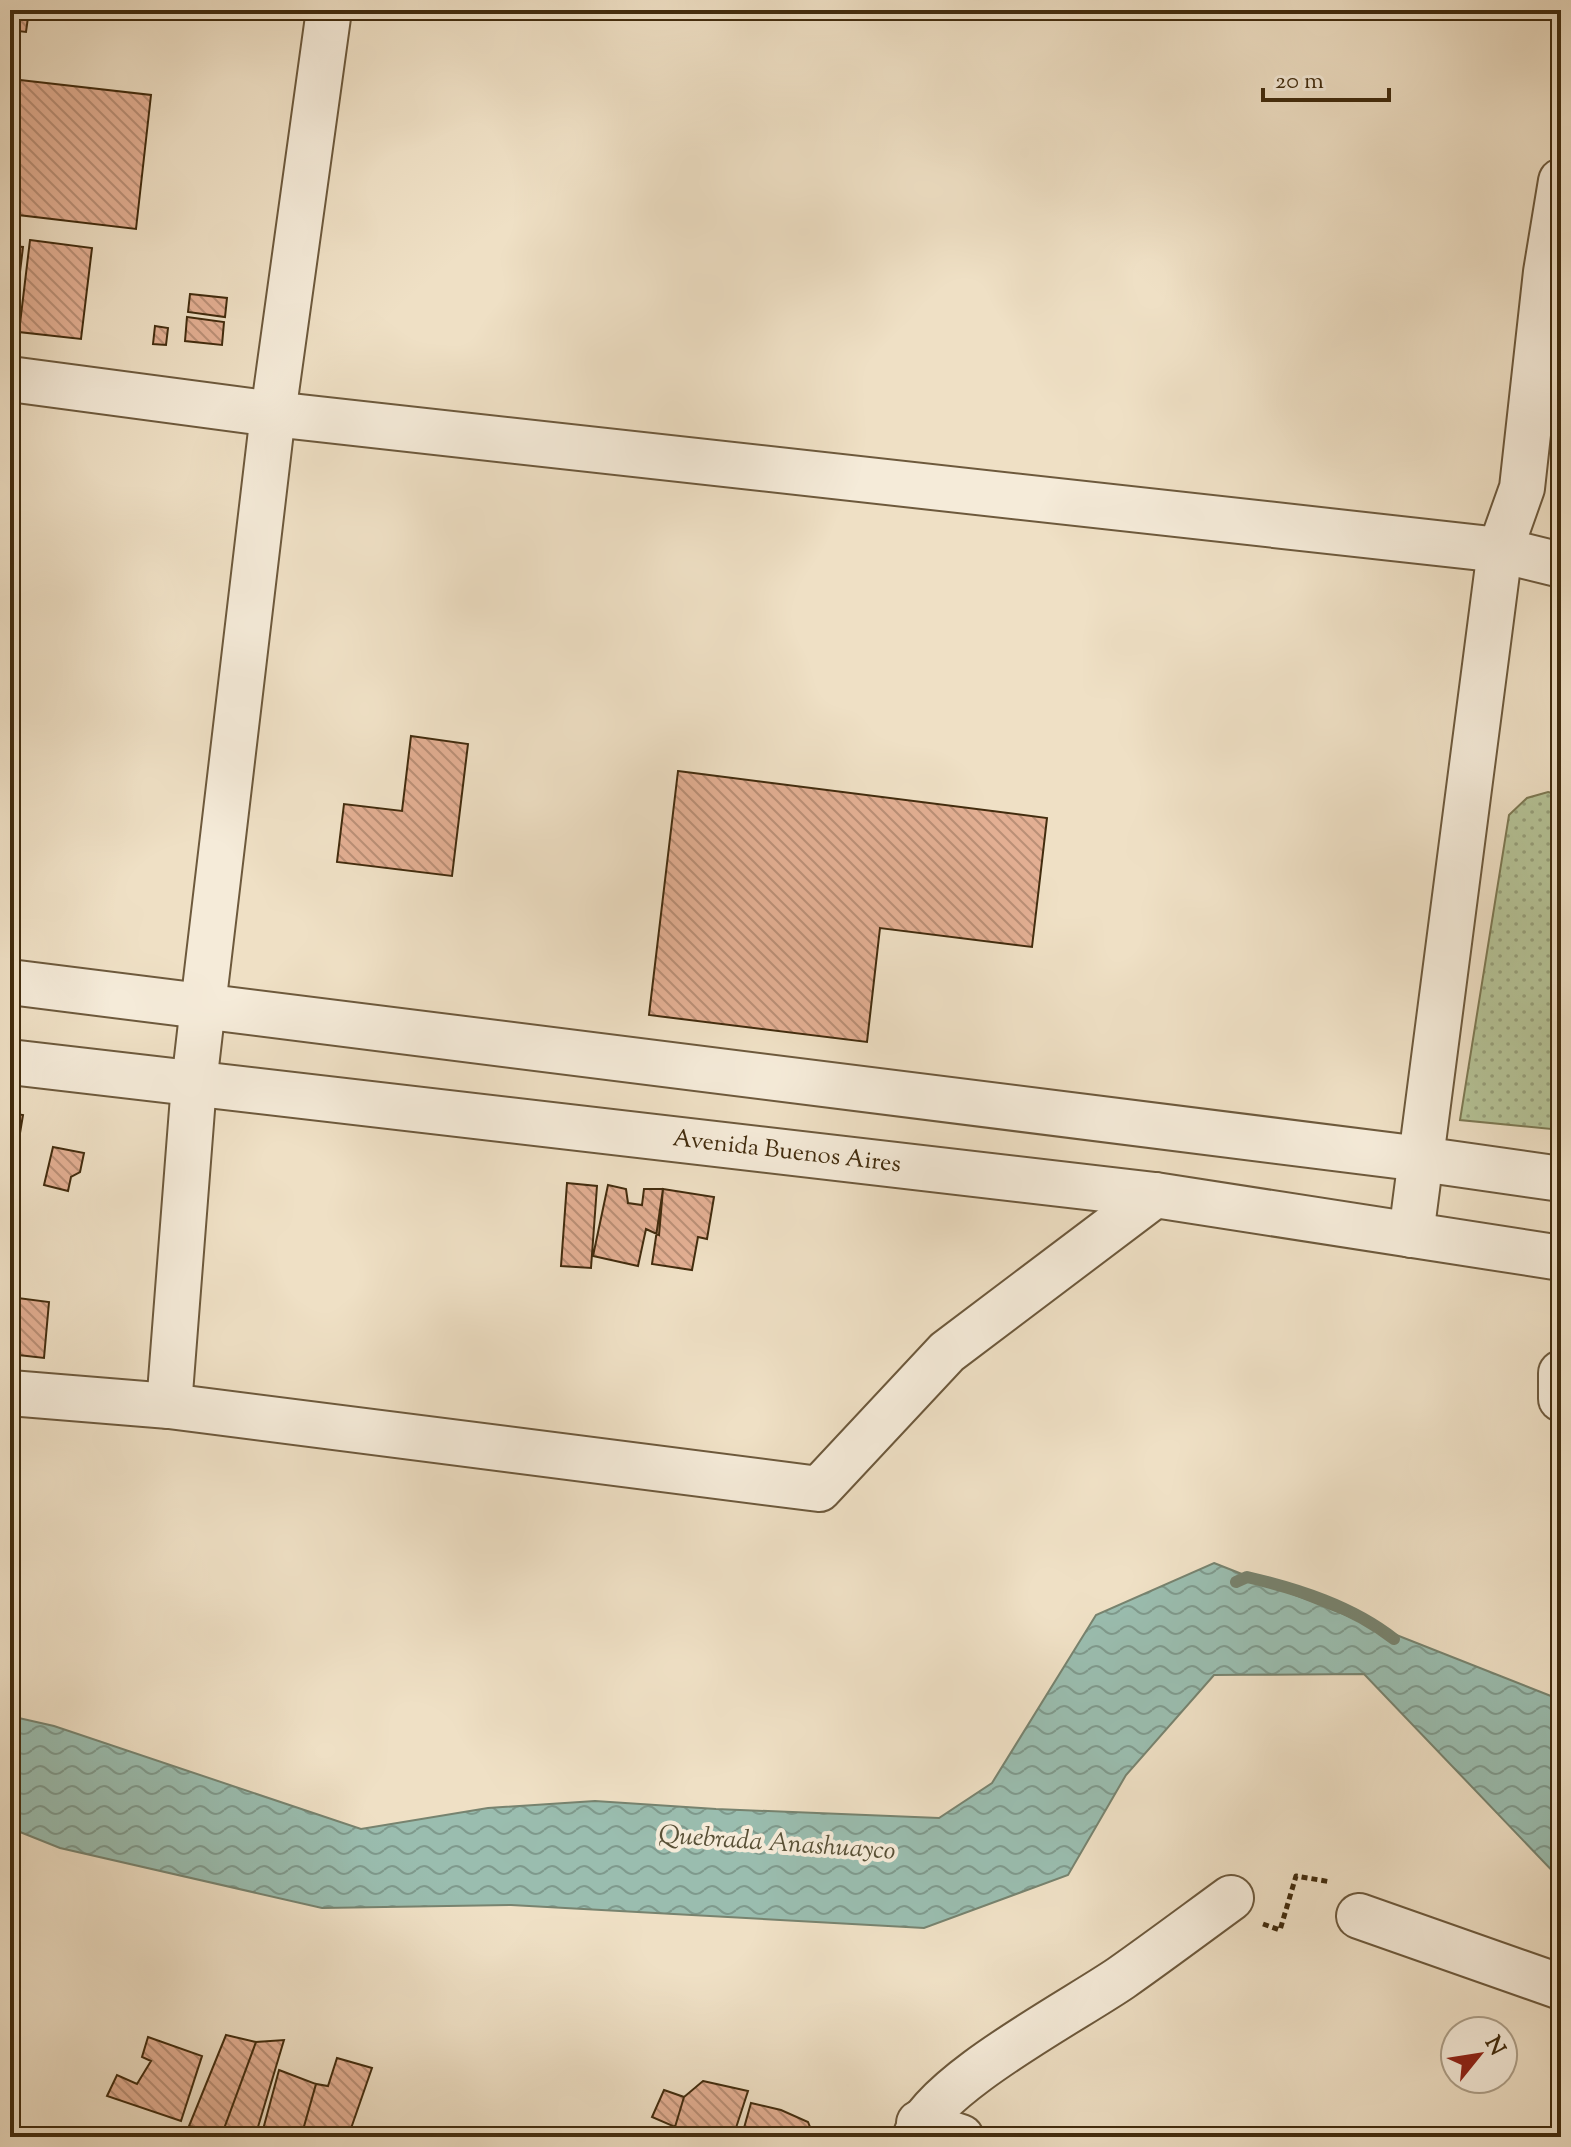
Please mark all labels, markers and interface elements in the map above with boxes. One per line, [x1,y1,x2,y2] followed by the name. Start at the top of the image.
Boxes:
[1263,52,1389,102] scale bar
[1275,65,1324,99] text: 20 m
[671,1122,903,1182] street label: Avenida Buenos Aires
[657,1817,897,1871] water label: Quebrada Anashuayco
[1439,2015,1519,2095] north arrow
[1475,2031,1512,2062] text: N

